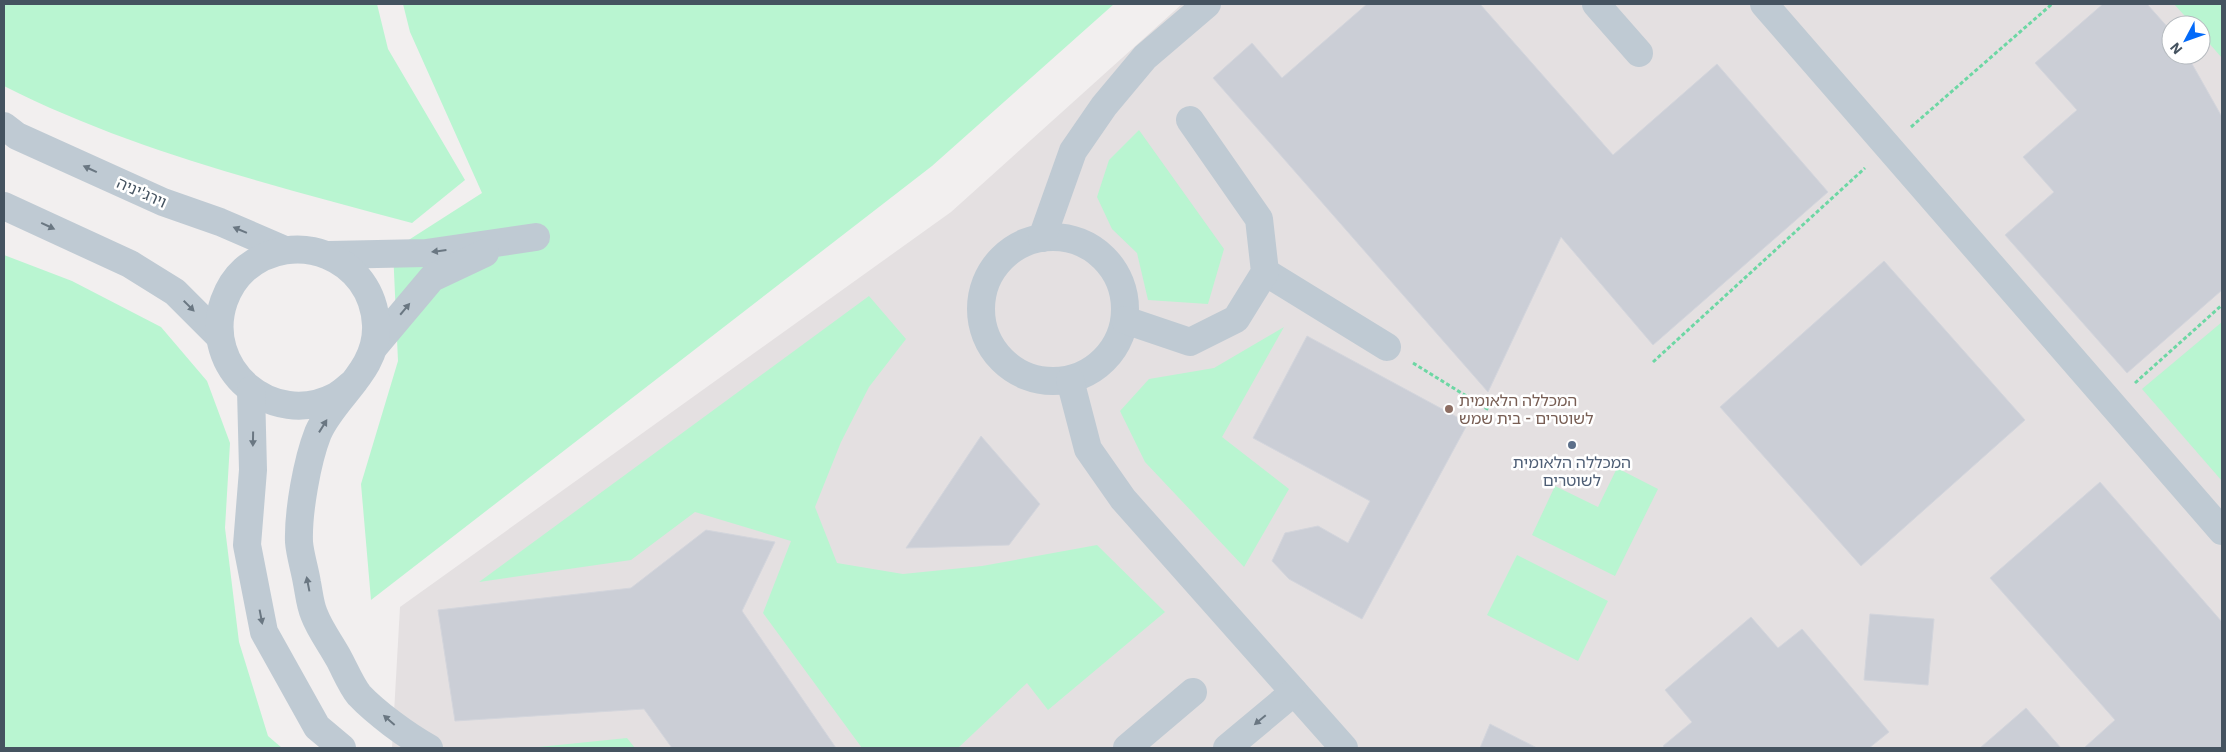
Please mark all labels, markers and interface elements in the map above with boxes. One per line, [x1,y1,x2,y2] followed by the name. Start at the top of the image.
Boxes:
[2161,15,2211,65] north arrow
[2166,39,2186,58] text: N
[83,164,97,172] one-way arrow
[114,172,170,212] street label: וירג'יניה
[41,223,55,231] one-way arrow
[233,226,247,234] one-way arrow
[430,247,446,255] one-way arrow
[182,299,194,311] one-way arrow
[400,303,411,316] one-way arrow
[1459,390,1594,428] place label: המכללה הלאומית לשוטרים - בית שמש
[1443,403,1455,415] marker: המכללה הלאומית לשוטרים - בית שמש
[318,419,328,432] one-way arrow
[249,431,257,447] one-way arrow
[1566,439,1578,451] marker: המכללה הלאומית לשוטרים
[1513,452,1631,490] place label: המכללה הלאומית לשוטרים
[303,576,311,592] one-way arrow
[257,610,265,625] one-way arrow
[1255,714,1267,726] one-way arrow
[383,715,395,726] one-way arrow

